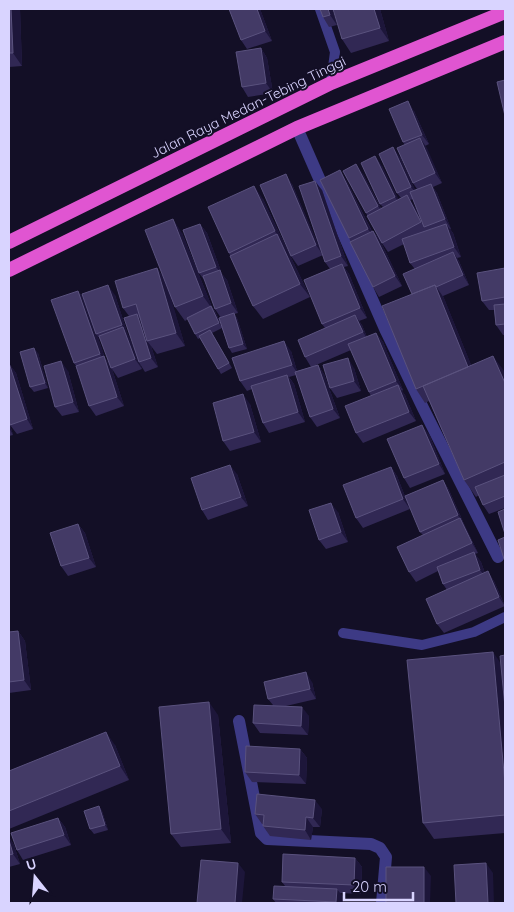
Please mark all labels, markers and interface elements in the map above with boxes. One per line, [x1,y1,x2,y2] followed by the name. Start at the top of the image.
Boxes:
[147,52,349,162] street label: Jalan Raya Medan-Tebing Tinggi
[10,852,60,902] north arrow
[24,855,39,875] text: U
[344,870,413,902] scale bar
[352,877,387,896] text: 20 m

